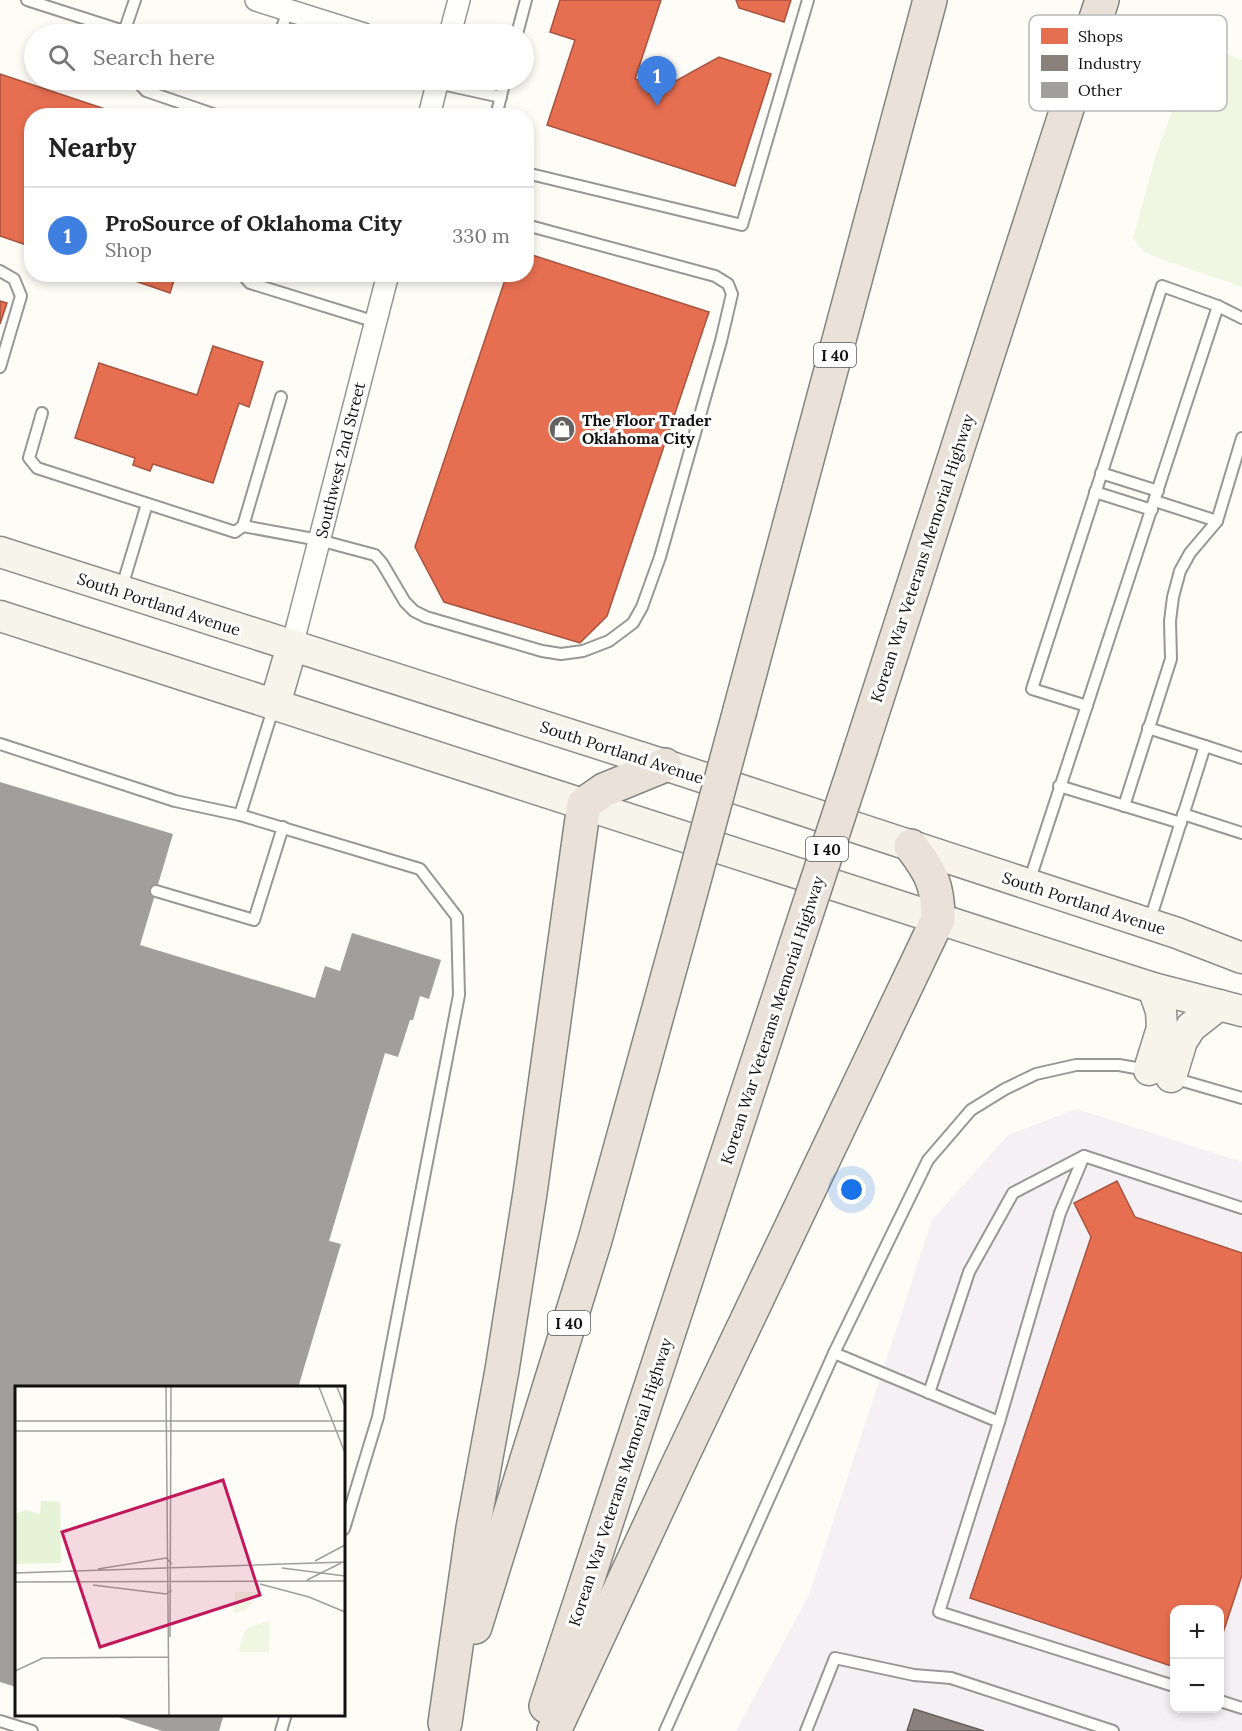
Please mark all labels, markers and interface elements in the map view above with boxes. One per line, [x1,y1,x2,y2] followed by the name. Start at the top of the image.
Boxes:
[1029,15,1227,111] legend
[24,24,534,90] search box
[1078,26,1123,46] text: Shops
[45,41,78,74] icon: search
[93,43,215,71] text: Search here
[1078,53,1142,73] text: Industry
[638,57,676,106] pin: 1
[1078,80,1122,100] text: Other
[48,131,136,164] text: Nearby
[105,209,402,237] text: ProSource of Oklahoma City
[63,223,72,248] text: 1
[452,223,510,248] text: 330 m
[105,237,152,262] text: Shop
[814,343,856,367] road number: I 40
[311,379,369,540] street label: Southwest 2nd Street
[582,410,712,448] place label: The Floor Trader Oklahoma City
[866,411,978,705] street label: Korean War Veterans Memorial Highway
[547,414,577,444] shop icon: The Floor Trader Oklahoma City
[75,568,243,640] street label: South Portland Avenue
[538,716,706,788] street label: South Portland Avenue
[806,837,848,861] road number: I 40
[1000,867,1168,939] street label: South Portland Avenue
[716,873,828,1167] street label: Korean War Veterans Memorial Highway
[837,1175,866,1204] your location
[548,1311,590,1335] road number: I 40
[564,1335,676,1629] street label: Korean War Veterans Memorial Highway
[15,1386,345,1716] inset map
[1170,1605,1224,1713] map controls
[1170,1605,1224,1659] button: +
[1170,1659,1224,1713] button: −

